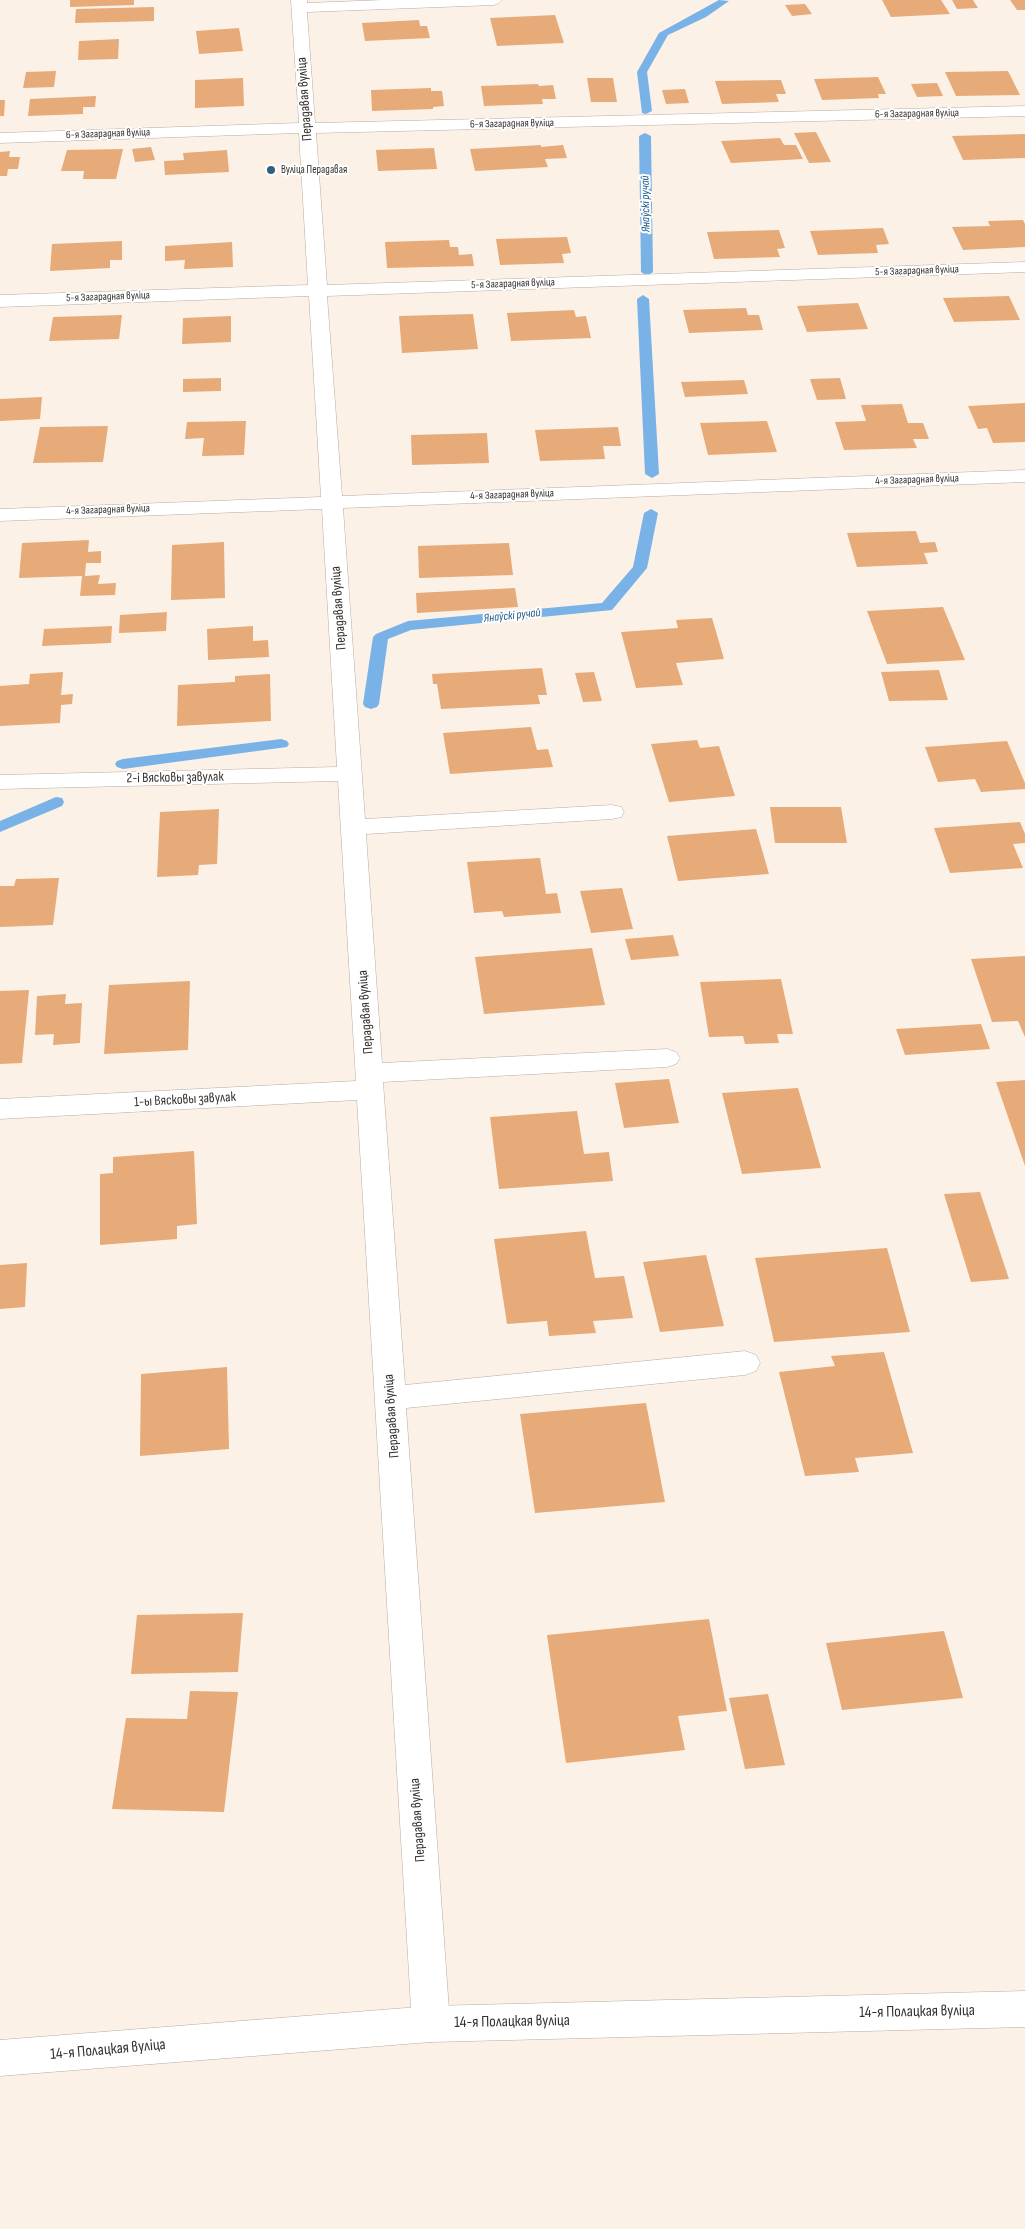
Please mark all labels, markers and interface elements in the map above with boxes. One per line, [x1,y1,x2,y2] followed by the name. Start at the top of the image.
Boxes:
[294,57,316,141] street label: Перадавая вуліца
[875,107,959,121] street label: 6-я Загарадная вуліца
[470,117,554,131] street label: 6-я Загарадная вуліца
[66,126,150,142] street label: 6-я Загарадная вуліца
[281,163,347,177] place label: Вуліца Перадавая
[265,164,277,176] marker: Вуліца Перадавая
[638,176,654,232] water label: Янаўскі ручай
[875,263,959,279] street label: 5-я Загарадная вуліца
[471,276,555,292] street label: 5-я Загарадная вуліца
[66,289,150,305] street label: 5-я Загарадная вуліца
[875,472,959,488] street label: 4-я Загарадная вуліца
[470,487,554,503] street label: 4-я Загарадная вуліца
[66,502,150,518] street label: 4-я Загарадная вуліца
[328,566,350,650] street label: Перадавая вуліца
[483,606,541,626] water label: Янаўскі ручай
[126,769,224,787] street label: 2-і Вясковы завулак
[355,970,377,1054] street label: Перадавая вуліца
[134,1089,236,1111] street label: 1-ы Вясковы завулак
[381,1374,403,1458] street label: Перадавая вуліца
[407,1778,429,1862] street label: Перадавая вуліца
[859,2001,975,2023] street label: 14-я Полацкая вуліца
[454,2011,570,2033] street label: 14-я Полацкая вуліца
[50,2035,166,2065] street label: 14-я Полацкая вуліца

